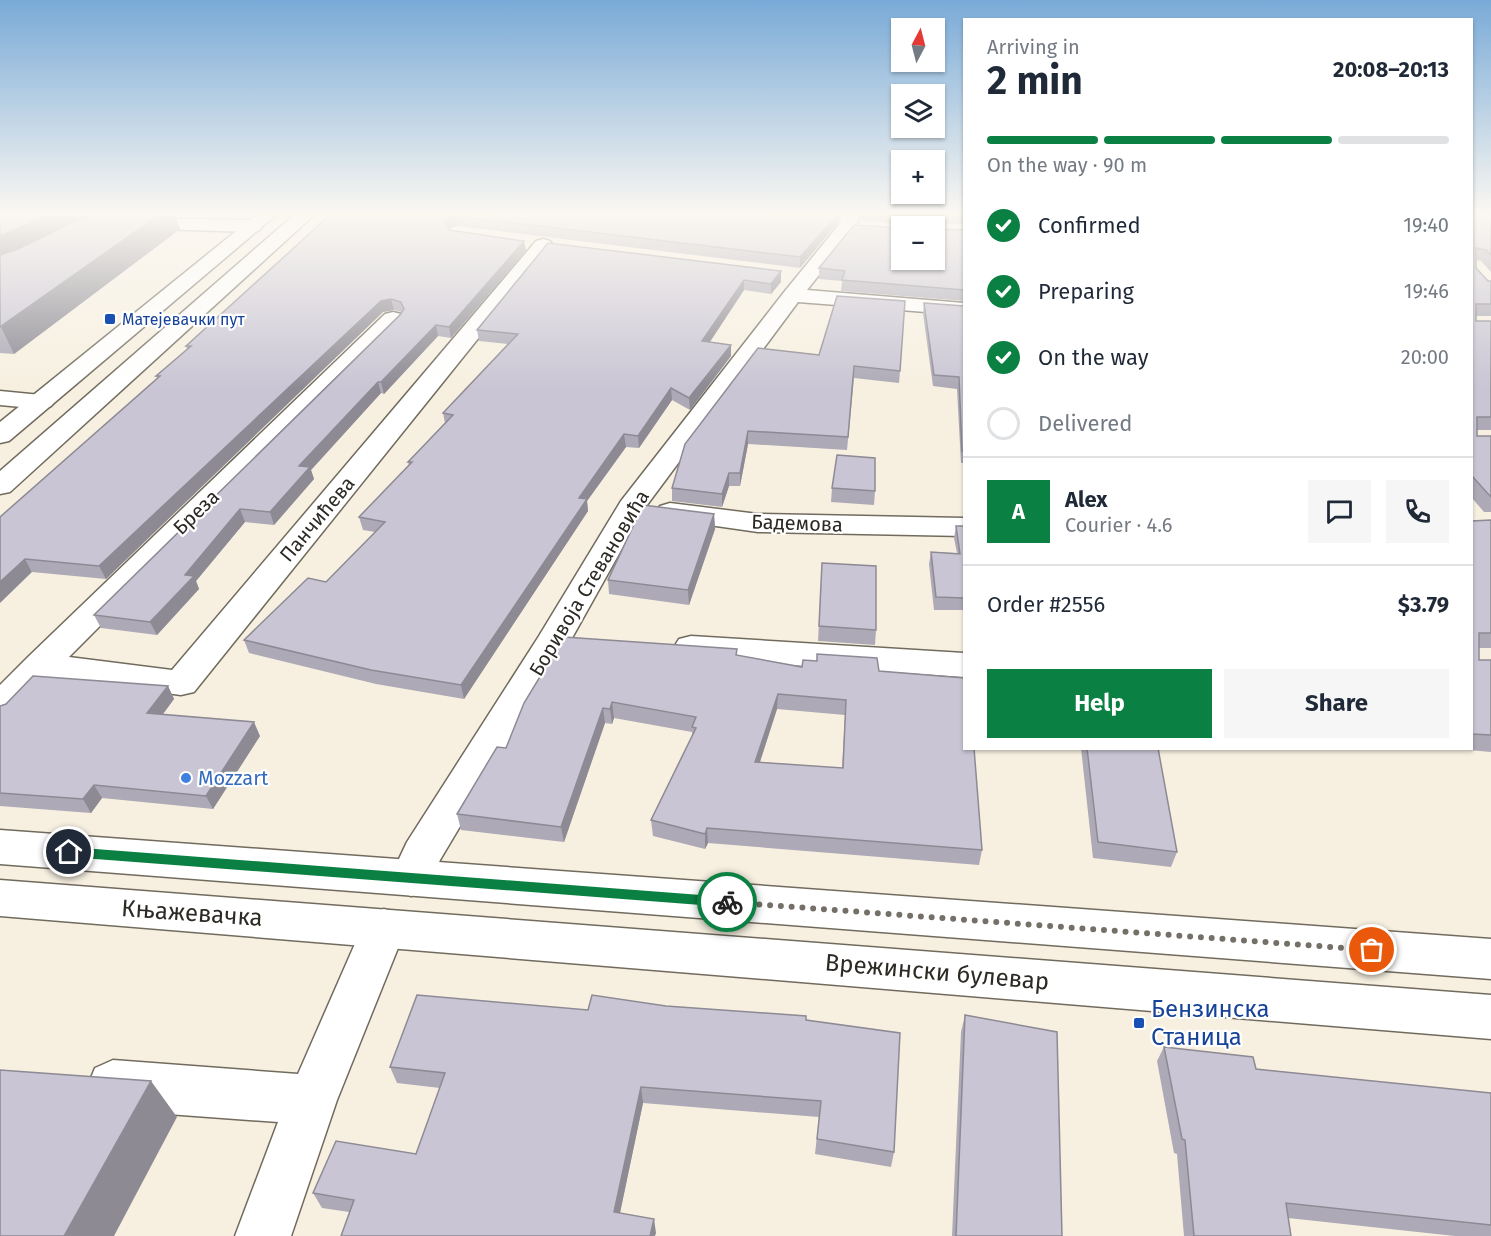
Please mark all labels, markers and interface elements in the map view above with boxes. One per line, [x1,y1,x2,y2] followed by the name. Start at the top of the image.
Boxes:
[891,18,945,72] north arrow
[891,18,945,270] map controls
[987,35,1080,59] text: Arriving in
[1333,56,1449,83] text: 20:08–20:13
[987,58,1083,104] text: 2 min
[891,84,945,138] button: layers
[891,150,945,204] button: +
[987,153,1147,177] text: On the way · 90 m
[987,209,1020,242] icon: check
[1038,212,1141,239] text: Confirmed
[1403,213,1449,237] text: 19:40
[891,216,945,270] button: −
[987,275,1020,308] icon: check
[1038,278,1134,305] text: Preparing
[1404,279,1449,303] text: 19:46
[122,310,245,329] place label: Матејевачки пут
[103,312,117,326] marker: Матејевачки пут
[987,341,1020,374] icon: check
[1038,344,1149,371] text: On the way
[1401,345,1449,369] text: 20:00
[1038,410,1133,437] text: Delivered
[274,471,360,567] street label: Панчићева
[1308,480,1371,543] button: chat
[1386,480,1449,543] button: phone
[168,484,224,540] street label: Бреза
[524,486,654,680] street label: Боривоја Стевановића
[1065,486,1108,513] text: Alex
[1012,498,1025,525] text: A
[751,509,843,537] street label: Бадемова
[1065,513,1172,537] text: Courier · 4.6
[987,591,1105,618] text: Order #2556
[1398,591,1449,618] text: $3.79
[987,669,1212,738] button: Help
[1224,669,1449,738] button: Share
[198,766,269,790] place label: Mozzart
[179,771,193,785] marker: Mozzart
[43,826,94,877] pin
[52,835,85,868] icon: home
[697,872,757,932] courier
[711,886,744,919] icon: bike
[120,894,264,932] street label: Књажевачка
[1346,924,1397,975] pin
[1355,933,1388,966] icon: bag
[824,948,1050,996] street label: Врежински булевар
[1151,995,1269,1051] place label: Бензинска Станица
[1132,1016,1146,1030] marker: Бензинска Станица

